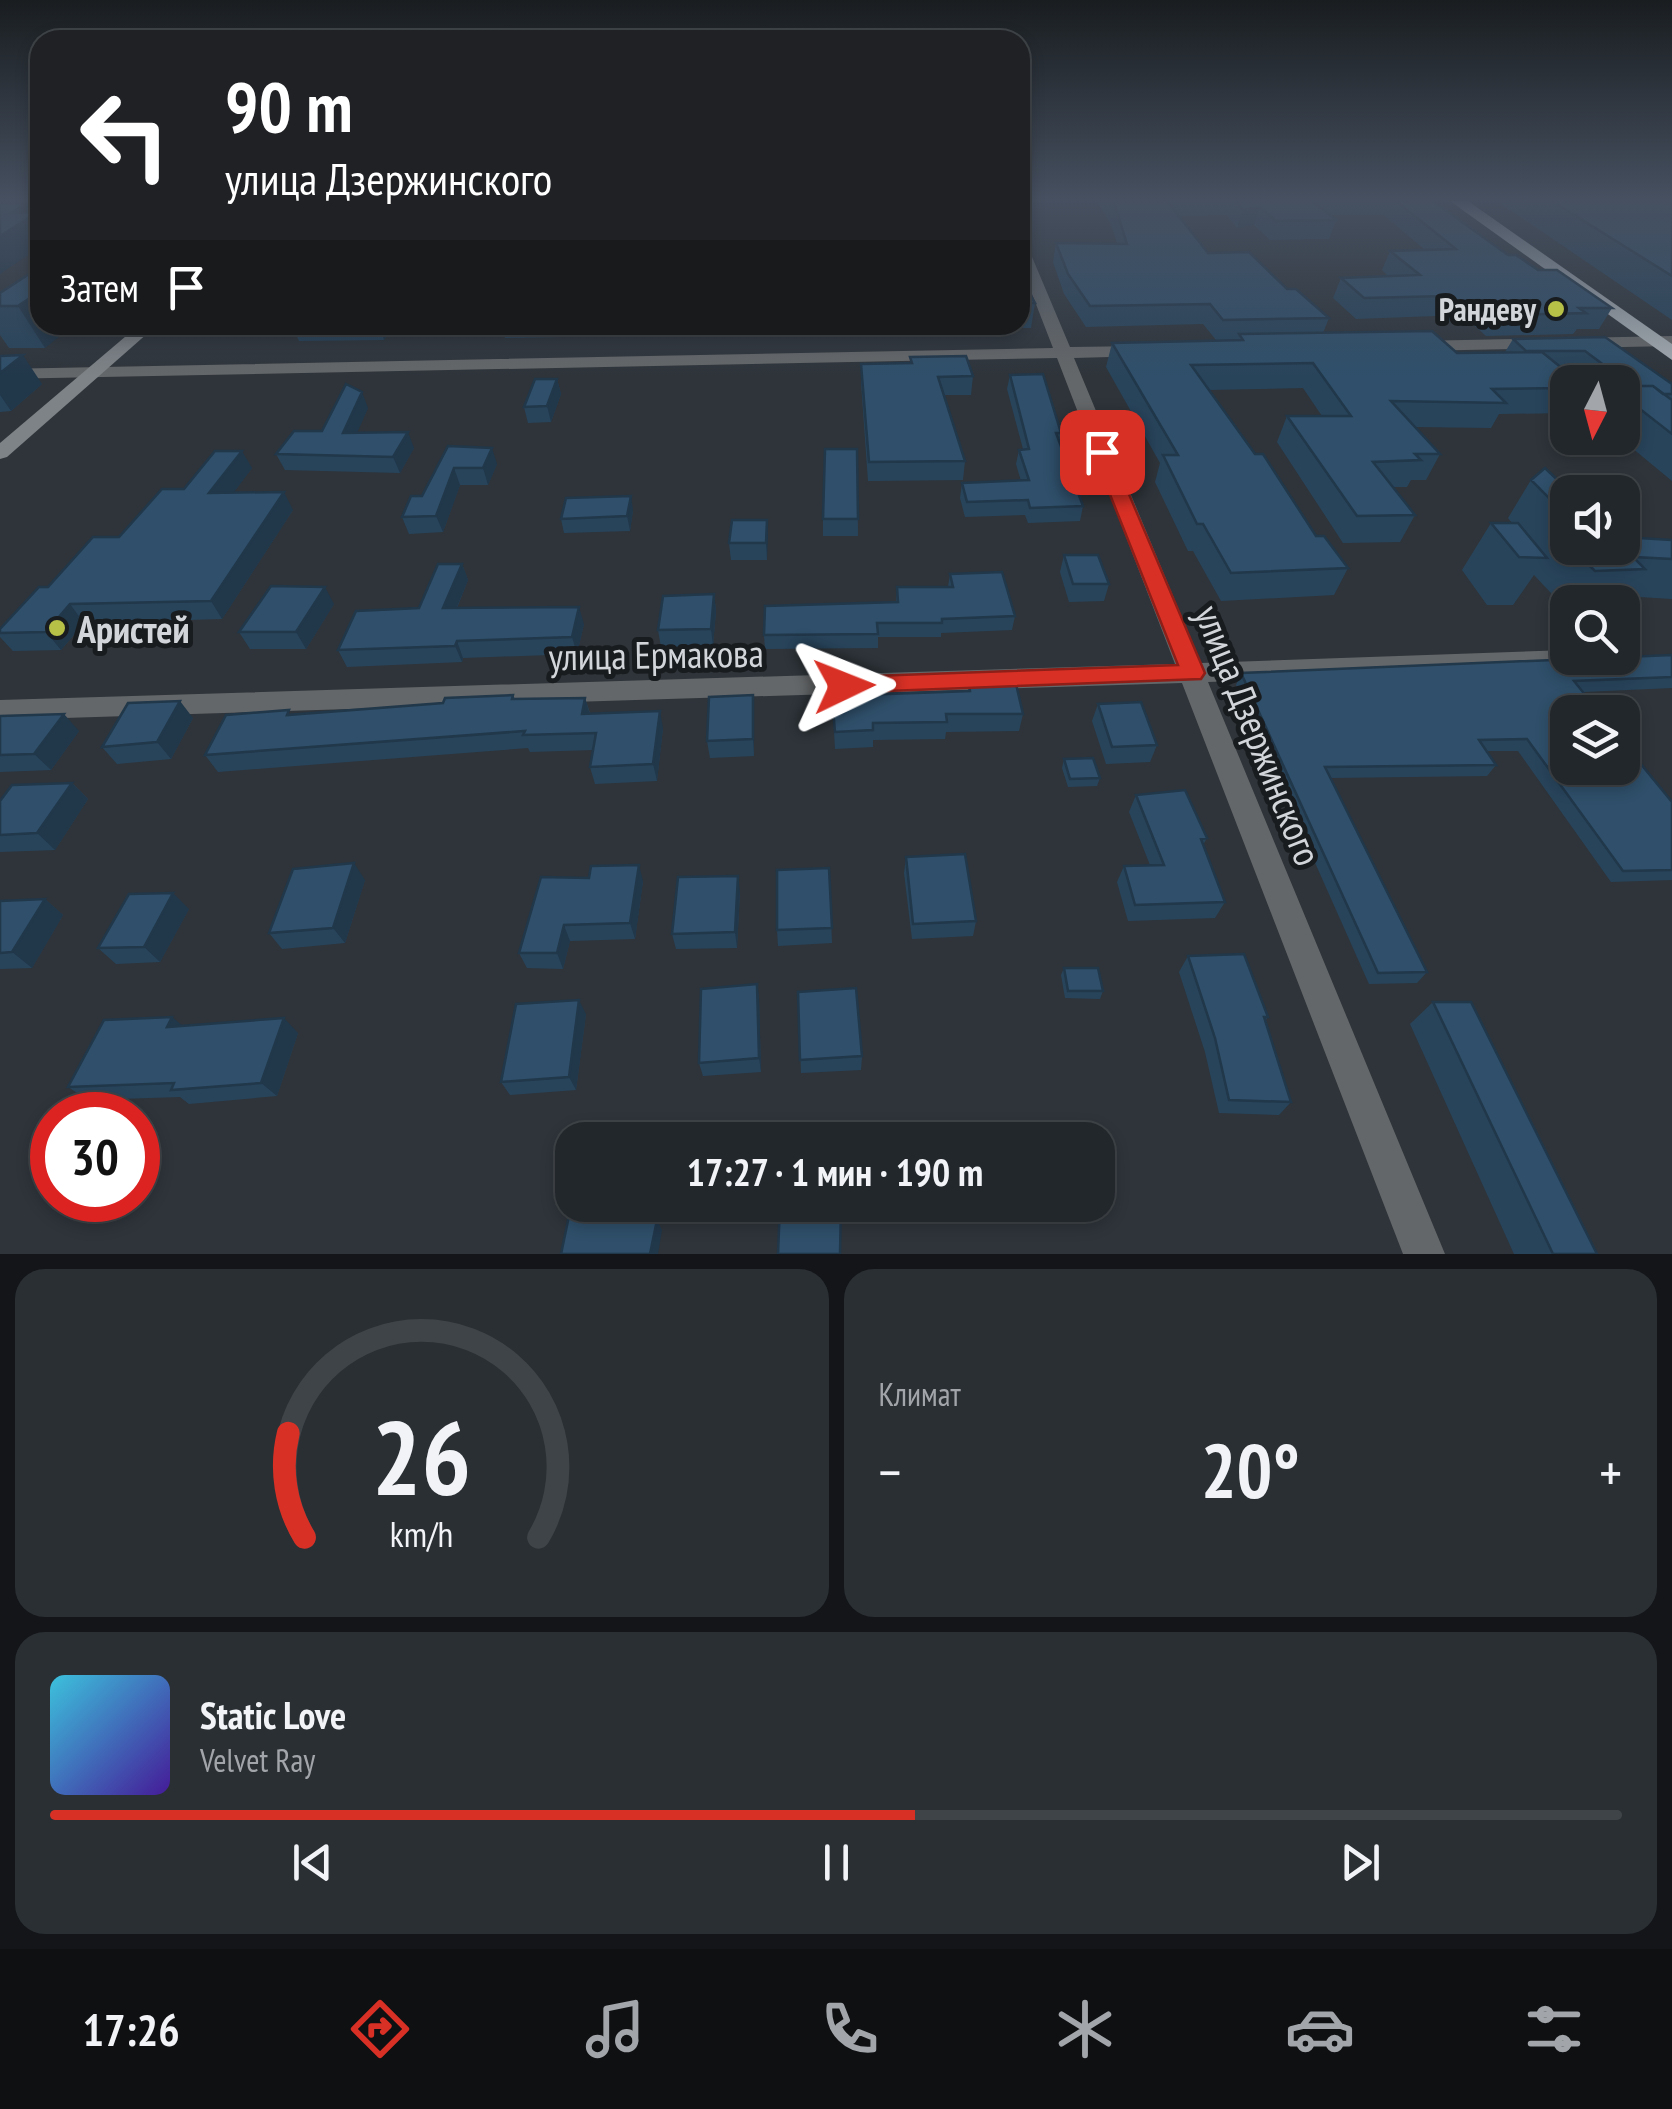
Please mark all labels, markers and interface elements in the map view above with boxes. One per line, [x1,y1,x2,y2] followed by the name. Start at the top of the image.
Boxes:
[225,61,353,151] text: 90 m
[60,70,190,200] icon: left
[225,149,552,207] text: улица Дзержинского
[159,260,214,315] icon: arrive
[60,263,139,312] text: Затем
[1439,288,1537,330] place label: Рандеву
[1545,298,1567,320] marker: Рандеву
[1550,365,1640,455] north arrow
[1550,365,1640,785] map controls
[1060,410,1145,495] pin
[1075,425,1130,480] icon: arrive
[1550,475,1640,565] button: sound
[1550,585,1640,675] button: search
[1185,598,1333,872] street label: улица Дзержинского
[76,604,190,653] place label: Аристей
[46,617,68,639] marker: Аристей
[548,628,764,680] street label: улица Ермакова
[792,634,896,738] position arrow
[1550,695,1640,785] button: layers
[30,1092,160,1222] speed limit sign: 30
[687,1147,983,1196] text: 17:27 · 1 мин · 190 m
[879,1373,961,1415] text: Климат
[372,1389,471,1524] text: 26
[1201,1422,1300,1519] text: 20°
[879,1436,901,1507] text: −
[1599,1436,1622,1507] text: +
[390,1511,453,1557] text: km/h
[200,1690,346,1739] text: Static Love
[200,1739,315,1781] text: Velvet Ray
[285,1835,340,1890] icon: previous
[809,1835,864,1890] icon: pause
[1333,1835,1388,1890] icon: next
[345,1994,415,2064] icon: directions
[580,1994,650,2064] icon: music
[815,1994,885,2064] icon: phone
[1050,1994,1120,2064] icon: climate
[1285,1994,1355,2064] icon: car
[1519,1994,1589,2064] icon: filters
[82,2000,180,2058] text: 17:26

